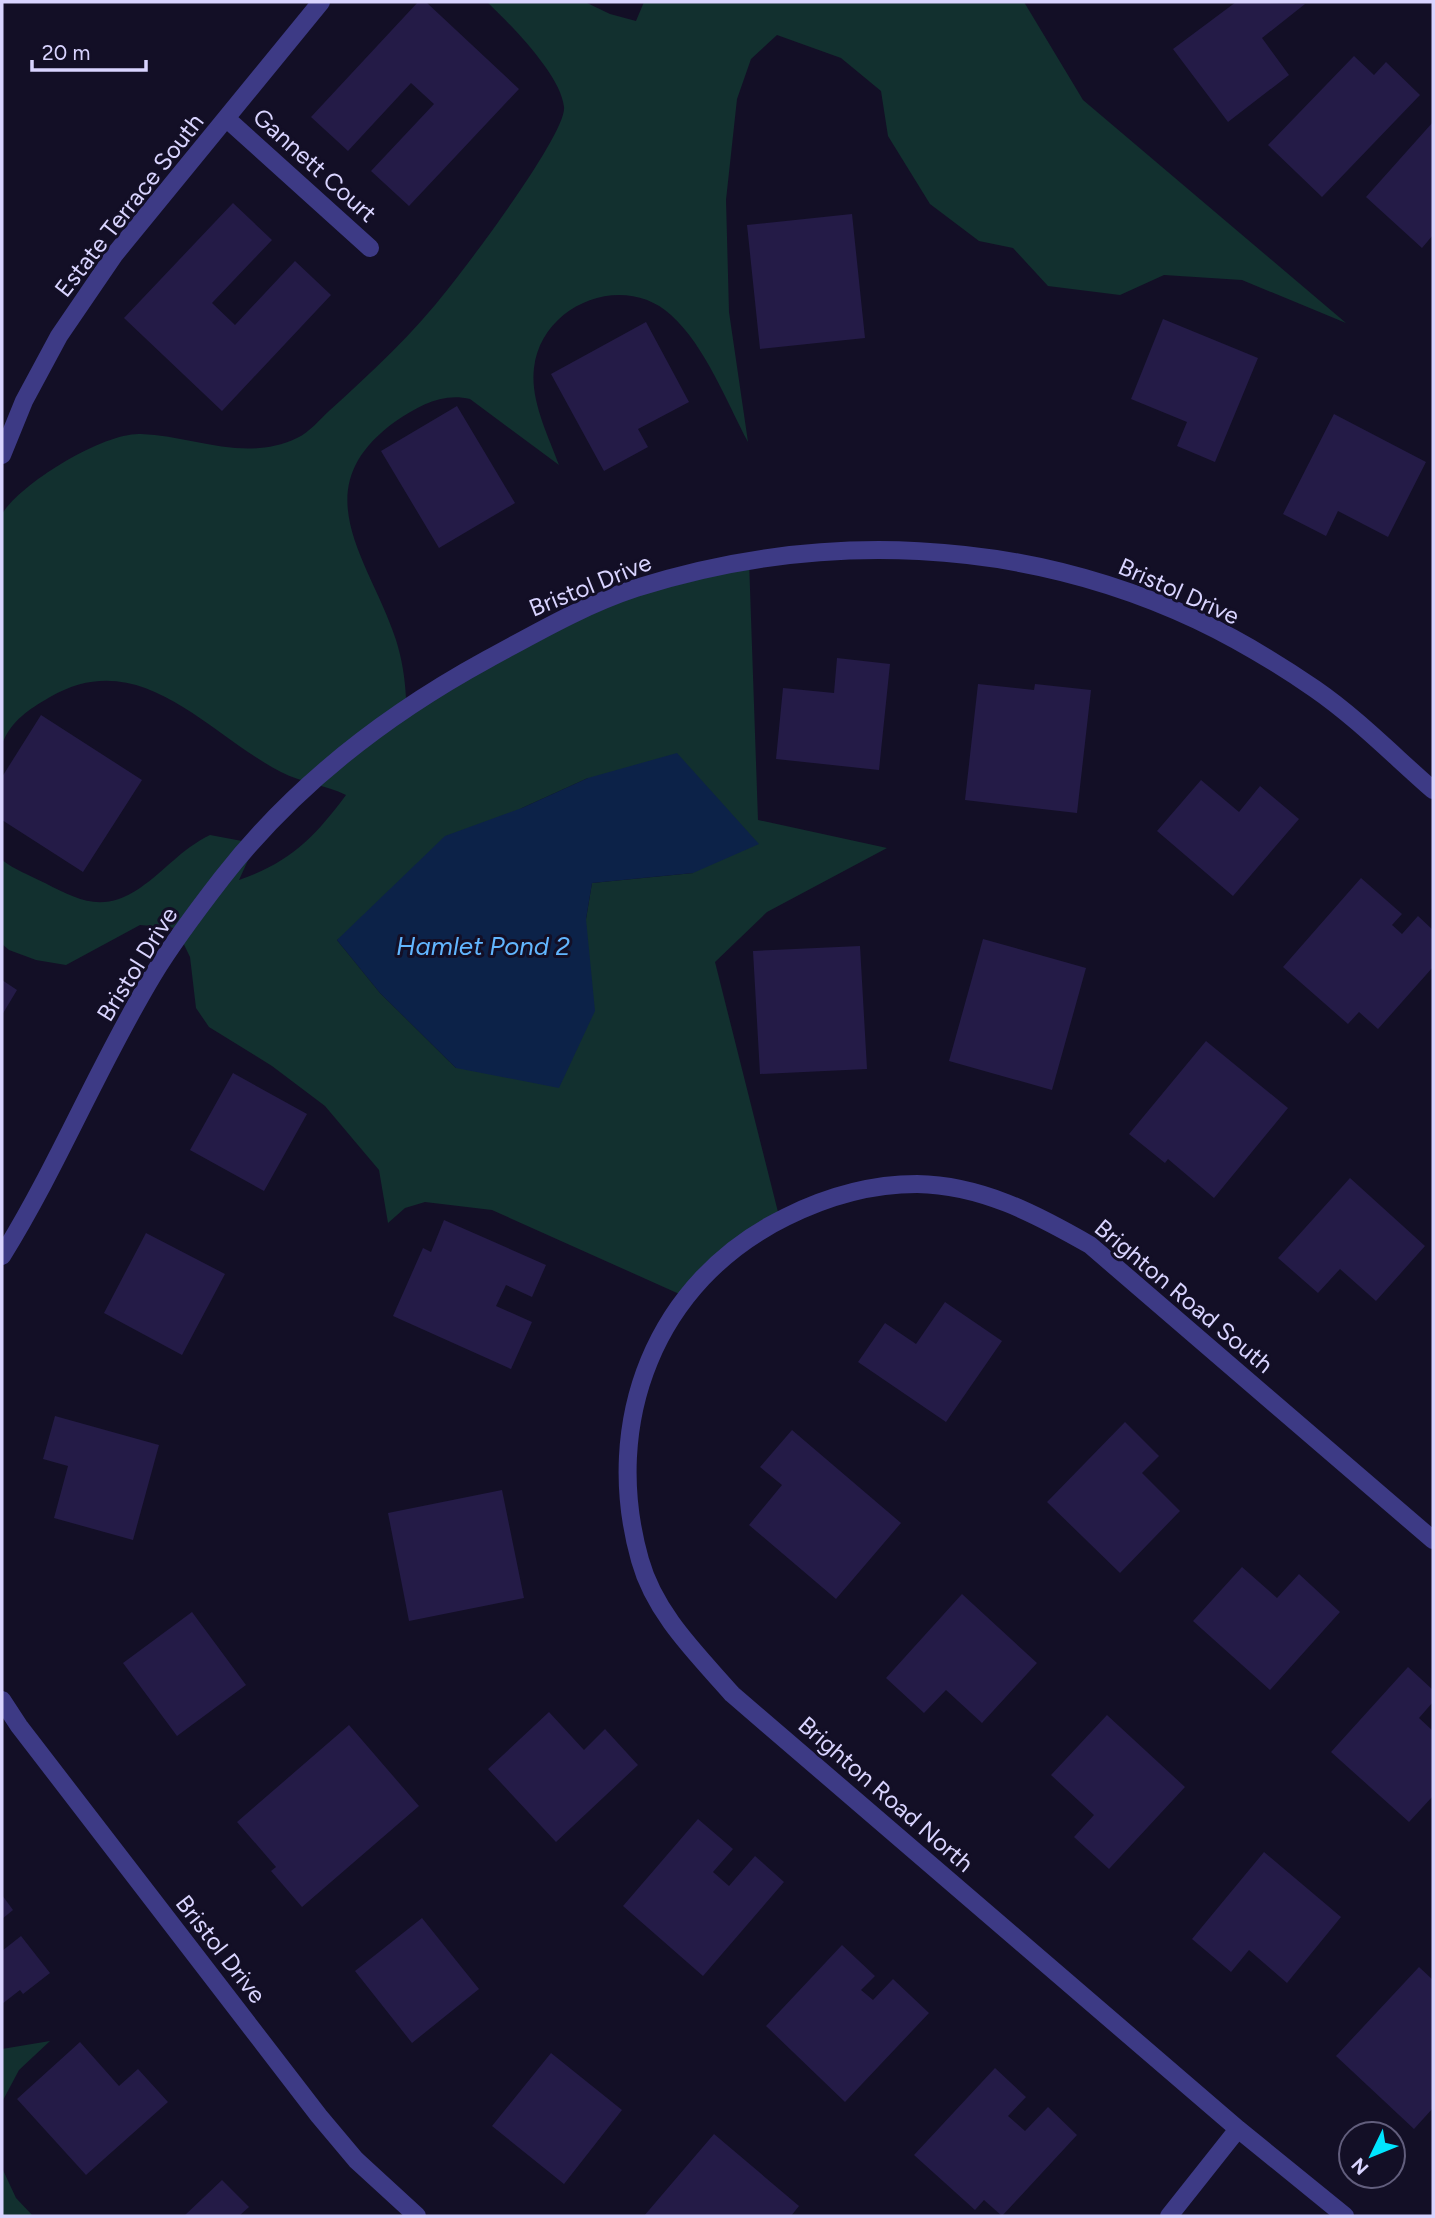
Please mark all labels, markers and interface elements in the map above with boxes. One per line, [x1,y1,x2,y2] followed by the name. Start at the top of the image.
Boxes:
[32,28,145,72] scale bar
[42,40,90,65] text: 20 m
[247,102,383,228] street label: Gannett Court
[48,108,210,302] street label: Estate Terrace South
[525,547,655,623] street label: Bristol Drive
[1114,551,1244,631] street label: Bristol Drive
[90,902,184,1026] street label: Bristol Drive
[396,930,570,962] water label: Hamlet Pond 2
[1089,1213,1279,1379] street label: Brighton Road South
[793,1710,979,1878] street label: Brighton Road North
[170,1889,272,2009] street label: Bristol Drive
[1337,2120,1407,2190] north arrow
[1347,2153,1373,2179] text: N

